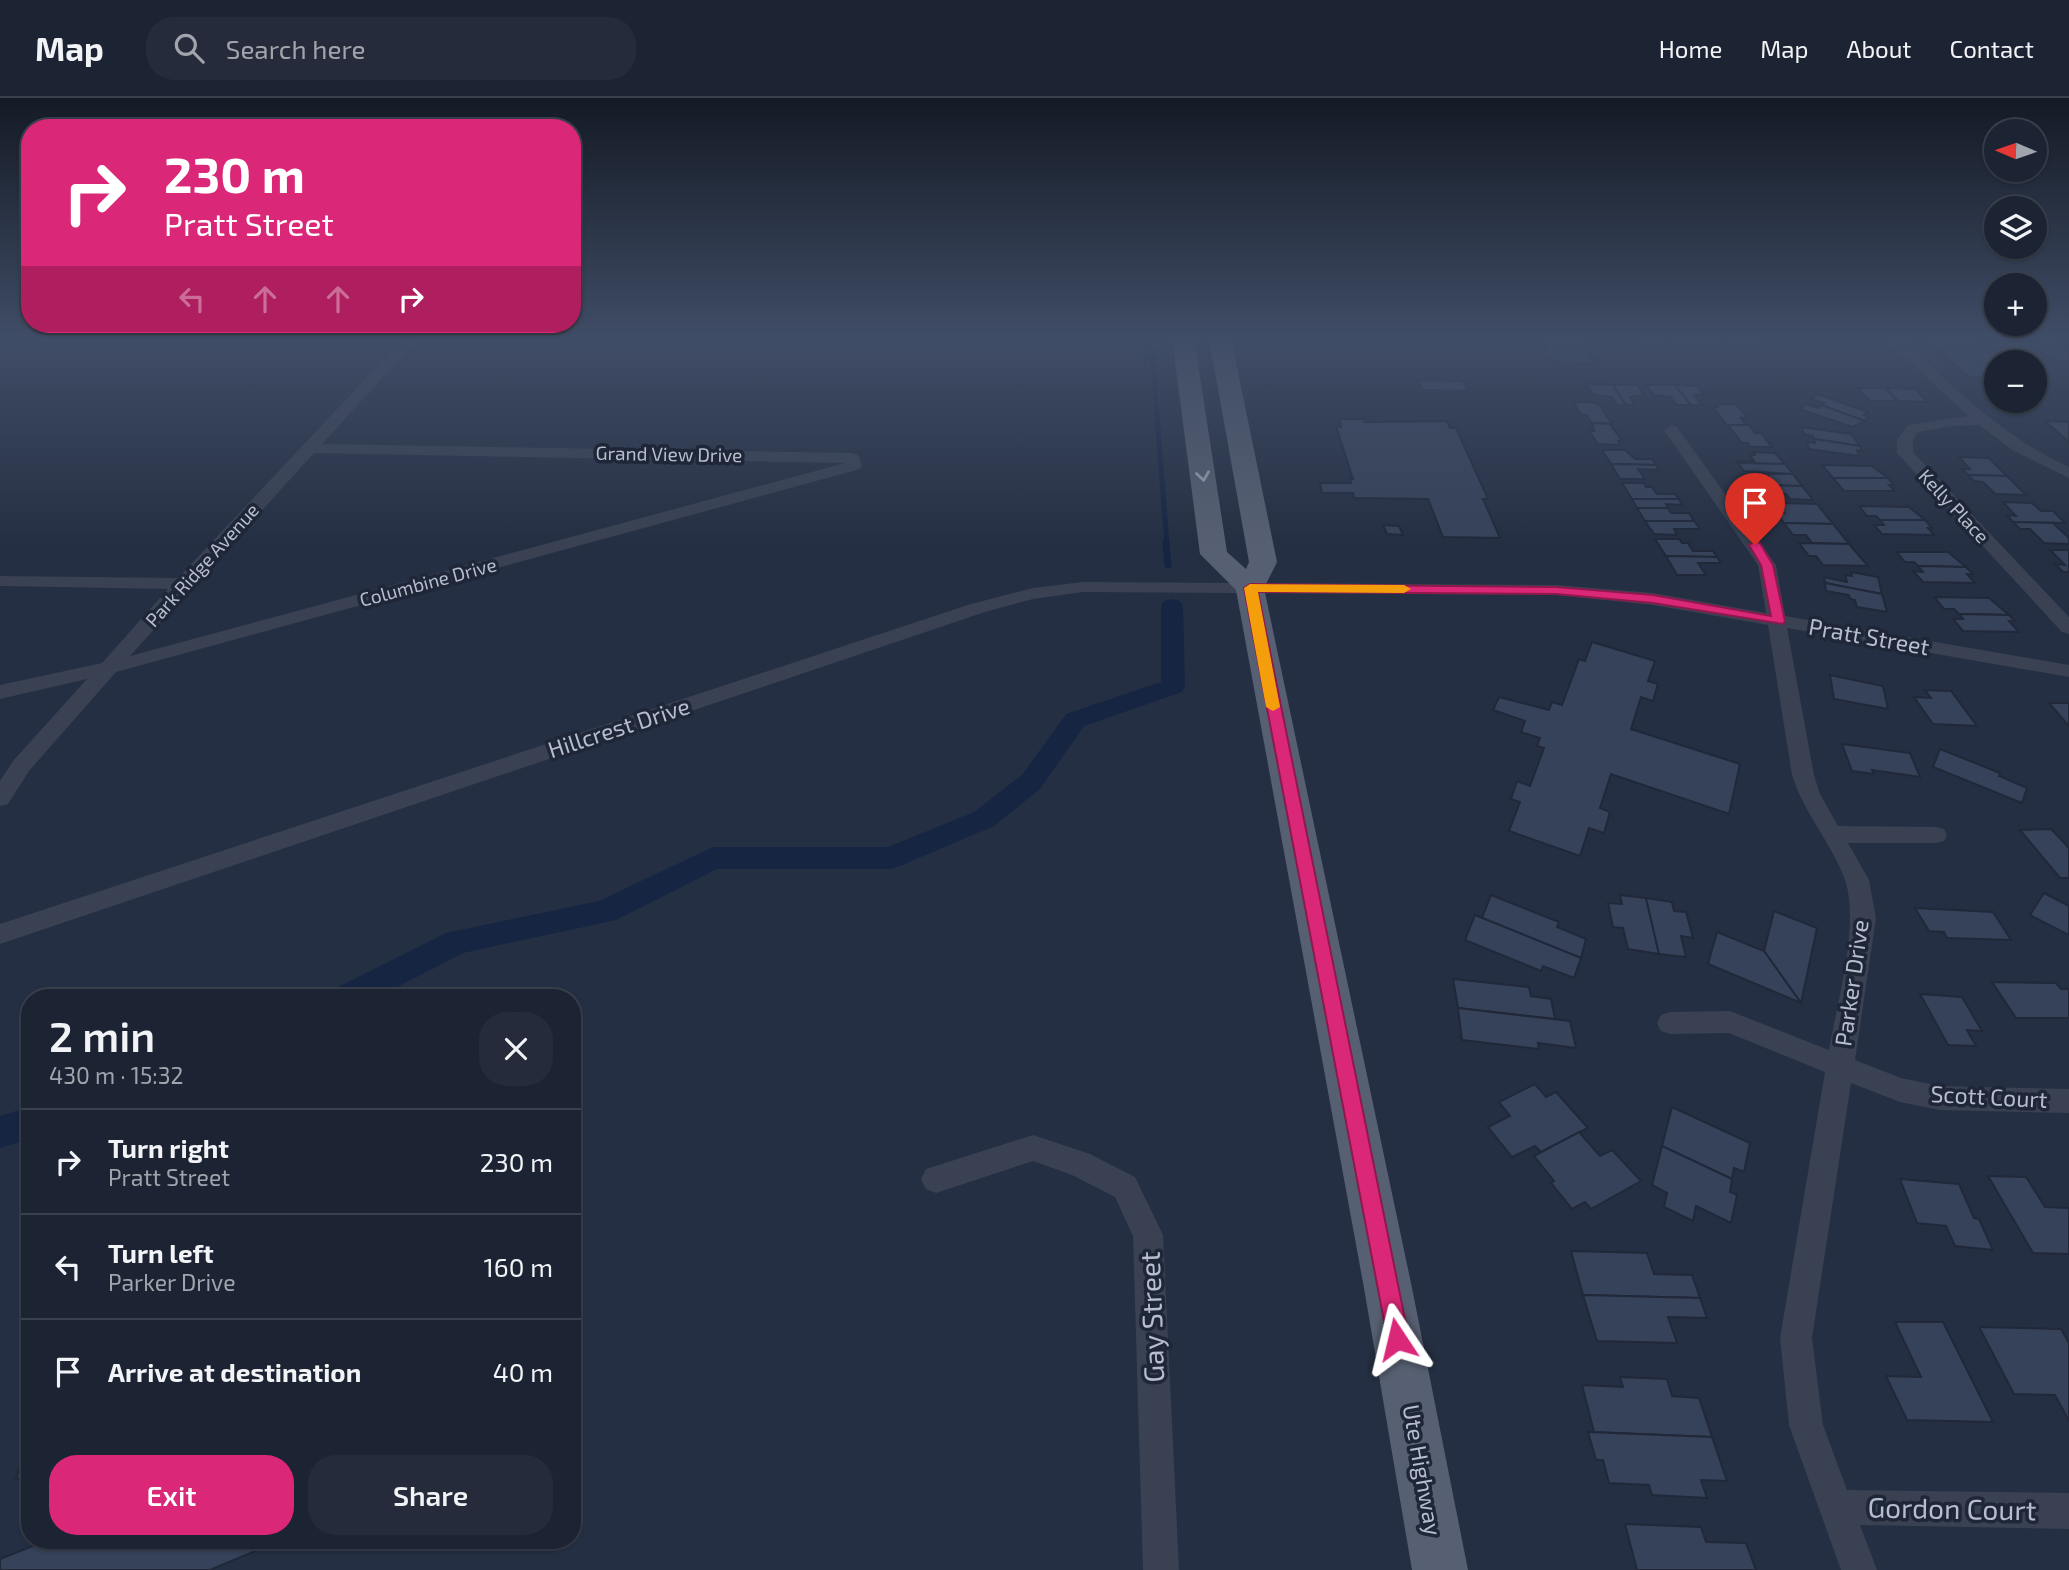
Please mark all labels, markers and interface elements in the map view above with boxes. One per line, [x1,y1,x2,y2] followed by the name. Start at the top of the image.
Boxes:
[146,17,636,80] search box
[35,28,104,68] text: Map
[170,29,208,67] icon: search
[226,33,365,64] text: Search here
[1659,34,1722,63] text: Home
[1760,34,1808,63] text: Map
[1846,34,1912,63] text: About
[1950,34,2034,63] text: Contact
[1984,119,2048,182] north arrow
[1984,119,2047,413] map controls
[164,144,305,203] text: 230 m
[49,147,140,238] icon: right
[1984,196,2047,259] button: layers
[164,204,334,242] text: Pratt Street
[1984,273,2047,336] button: +
[173,280,211,318] icon: left
[246,280,284,318] icon: ahead
[319,280,357,318] icon: ahead
[392,280,430,318] icon: right
[1984,350,2047,413] button: −
[595,441,743,466] street label: Grand View Drive
[1914,464,1994,547] street label: Kelly Place
[1195,471,1210,482] one-way arrow
[1725,473,1785,545] pin
[1736,484,1774,522] icon: arrive
[140,498,263,631] street label: Park Ridge Avenue
[357,552,499,611] street label: Columbine Drive
[1807,612,1932,660] street label: Pratt Street
[544,691,693,763] street label: Hillcrest Drive
[1828,918,1874,1048] street label: Parker Drive
[49,1010,155,1060] text: 2 min
[479,1012,553,1086] button: close
[49,1061,183,1089] text: 430 m · 15:32
[1930,1079,2048,1113] street label: Scott Court
[108,1132,229,1163] text: Turn right
[49,1143,87,1181] icon: right
[480,1146,553,1177] text: 230 m
[108,1163,230,1191] text: Pratt Street
[108,1237,214,1268] text: Turn left
[49,1248,87,1286] icon: left
[484,1251,553,1282] text: 160 m
[1132,1251,1170,1383] street label: Gay Street
[108,1268,236,1296] text: Parker Drive
[1360,1302,1434,1376] position arrow
[49,1353,87,1391] icon: arrive
[108,1356,361,1387] text: Arrive at destination
[493,1356,553,1387] text: 40 m
[1398,1402,1448,1538] street label: Ute Highway
[49,1455,294,1535] button: Exit
[308,1455,553,1535] button: Share
[1867,1490,2037,1526] street label: Gordon Court

